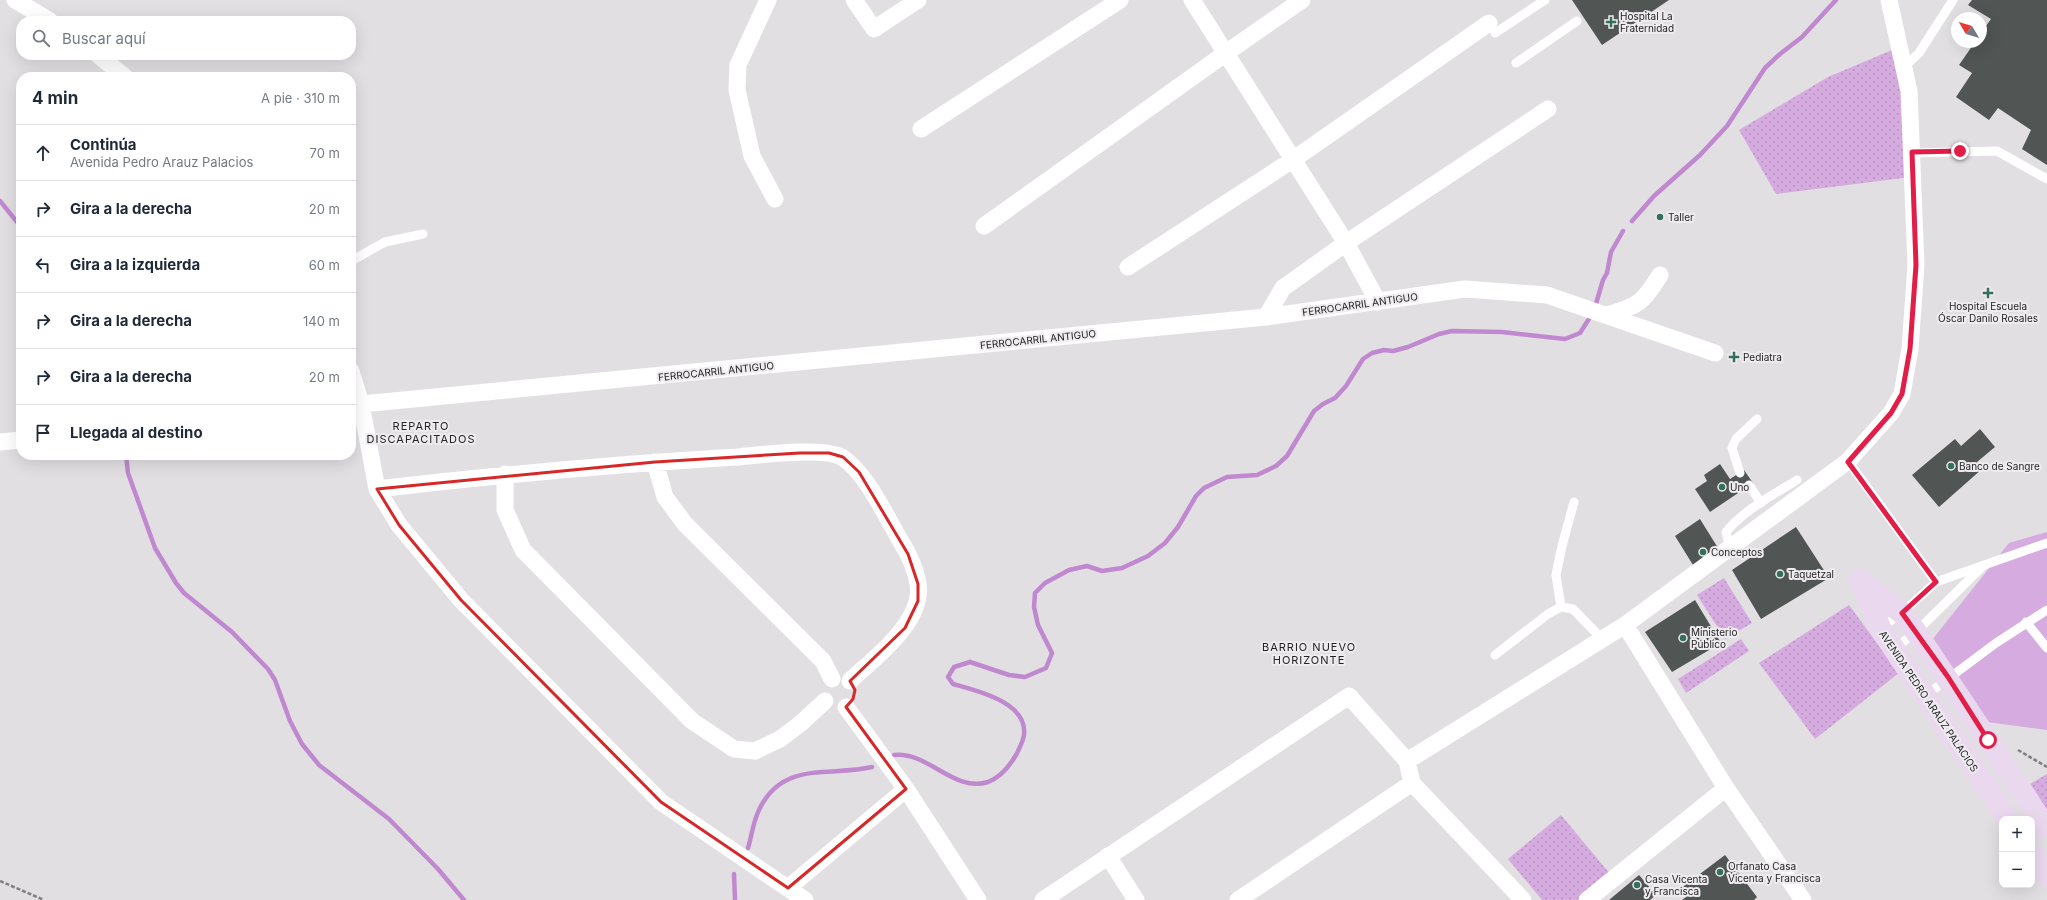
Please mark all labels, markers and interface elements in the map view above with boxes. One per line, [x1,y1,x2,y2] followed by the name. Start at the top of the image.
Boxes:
[1620,10,1674,34] place label: Hospital La Fraternidad
[1951,12,1987,48] north arrow
[16,16,356,60] search box
[1605,16,1617,28] marker: Hospital La Fraternidad
[30,27,52,49] icon: search
[62,29,146,48] text: Buscar aquí
[32,88,78,108] text: 4 min
[261,90,340,106] text: A pie · 310 m
[70,135,137,154] text: Continúa
[32,142,54,164] icon: ahead
[1951,142,1969,160] route end
[310,145,340,161] text: 70 m
[70,154,253,170] text: Avenida Pedro Arauz Palacios
[32,198,54,220] icon: right
[70,199,192,218] text: Gira a la derecha
[309,201,340,217] text: 20 m
[1668,211,1694,223] place label: Taller
[1655,212,1665,222] marker: Taller
[32,254,54,276] icon: left
[70,255,200,274] text: Gira a la izquierda
[309,257,340,273] text: 60 m
[1982,287,1994,299] marker: Hospital Escuela Óscar Danilo Rosales
[1301,290,1419,318] street label: FERROCARRIL ANTIGUO
[1938,300,2038,324] place label: Hospital Escuela Óscar Danilo Rosales
[32,310,54,332] icon: right
[70,311,192,330] text: Gira a la derecha
[303,313,340,329] text: 140 m
[979,327,1097,351] street label: FERROCARRIL ANTIGUO
[1728,351,1740,363] marker: Pediatra
[1743,351,1782,363] place label: Pediatra
[657,359,775,383] street label: FERROCARRIL ANTIGUO
[32,366,54,388] icon: right
[70,367,192,386] text: Gira a la derecha
[309,369,340,385] text: 20 m
[367,419,475,446] district label: REPARTO DISCAPACITADOS
[32,422,54,444] icon: arrive
[70,423,203,442] text: Llegada al destino
[1959,460,2040,472] place label: Banco de Sangre
[1946,461,1956,471] marker: Banco de Sangre
[1730,481,1749,493] place label: Uno
[1717,482,1727,492] marker: Uno
[1711,546,1762,558] place label: Conceptos
[1698,547,1708,557] marker: Conceptos
[1788,568,1834,580] place label: Taquetzal
[1775,569,1785,579] marker: Taquetzal
[1691,626,1737,650] place label: Ministerio Público
[1877,628,1981,774] street label: AVENIDA PEDRO ARAUZ PALACIOS
[1678,633,1688,643] marker: Ministerio Público
[1262,640,1356,667] district label: BARRIO NUEVO HORIZONTE
[1979,731,1997,749] route start
[1999,816,2035,888] map controls
[1999,816,2035,852] button: +
[1999,852,2035,888] button: −
[1728,860,1821,884] place label: Orfanato Casa Vicenta y Francisca
[1715,867,1725,877] marker: Orfanato Casa Vicenta y Francisca
[1645,873,1707,897] place label: Casa Vicenta y Francisca
[1632,880,1642,890] marker: Casa Vicenta y Francisca

